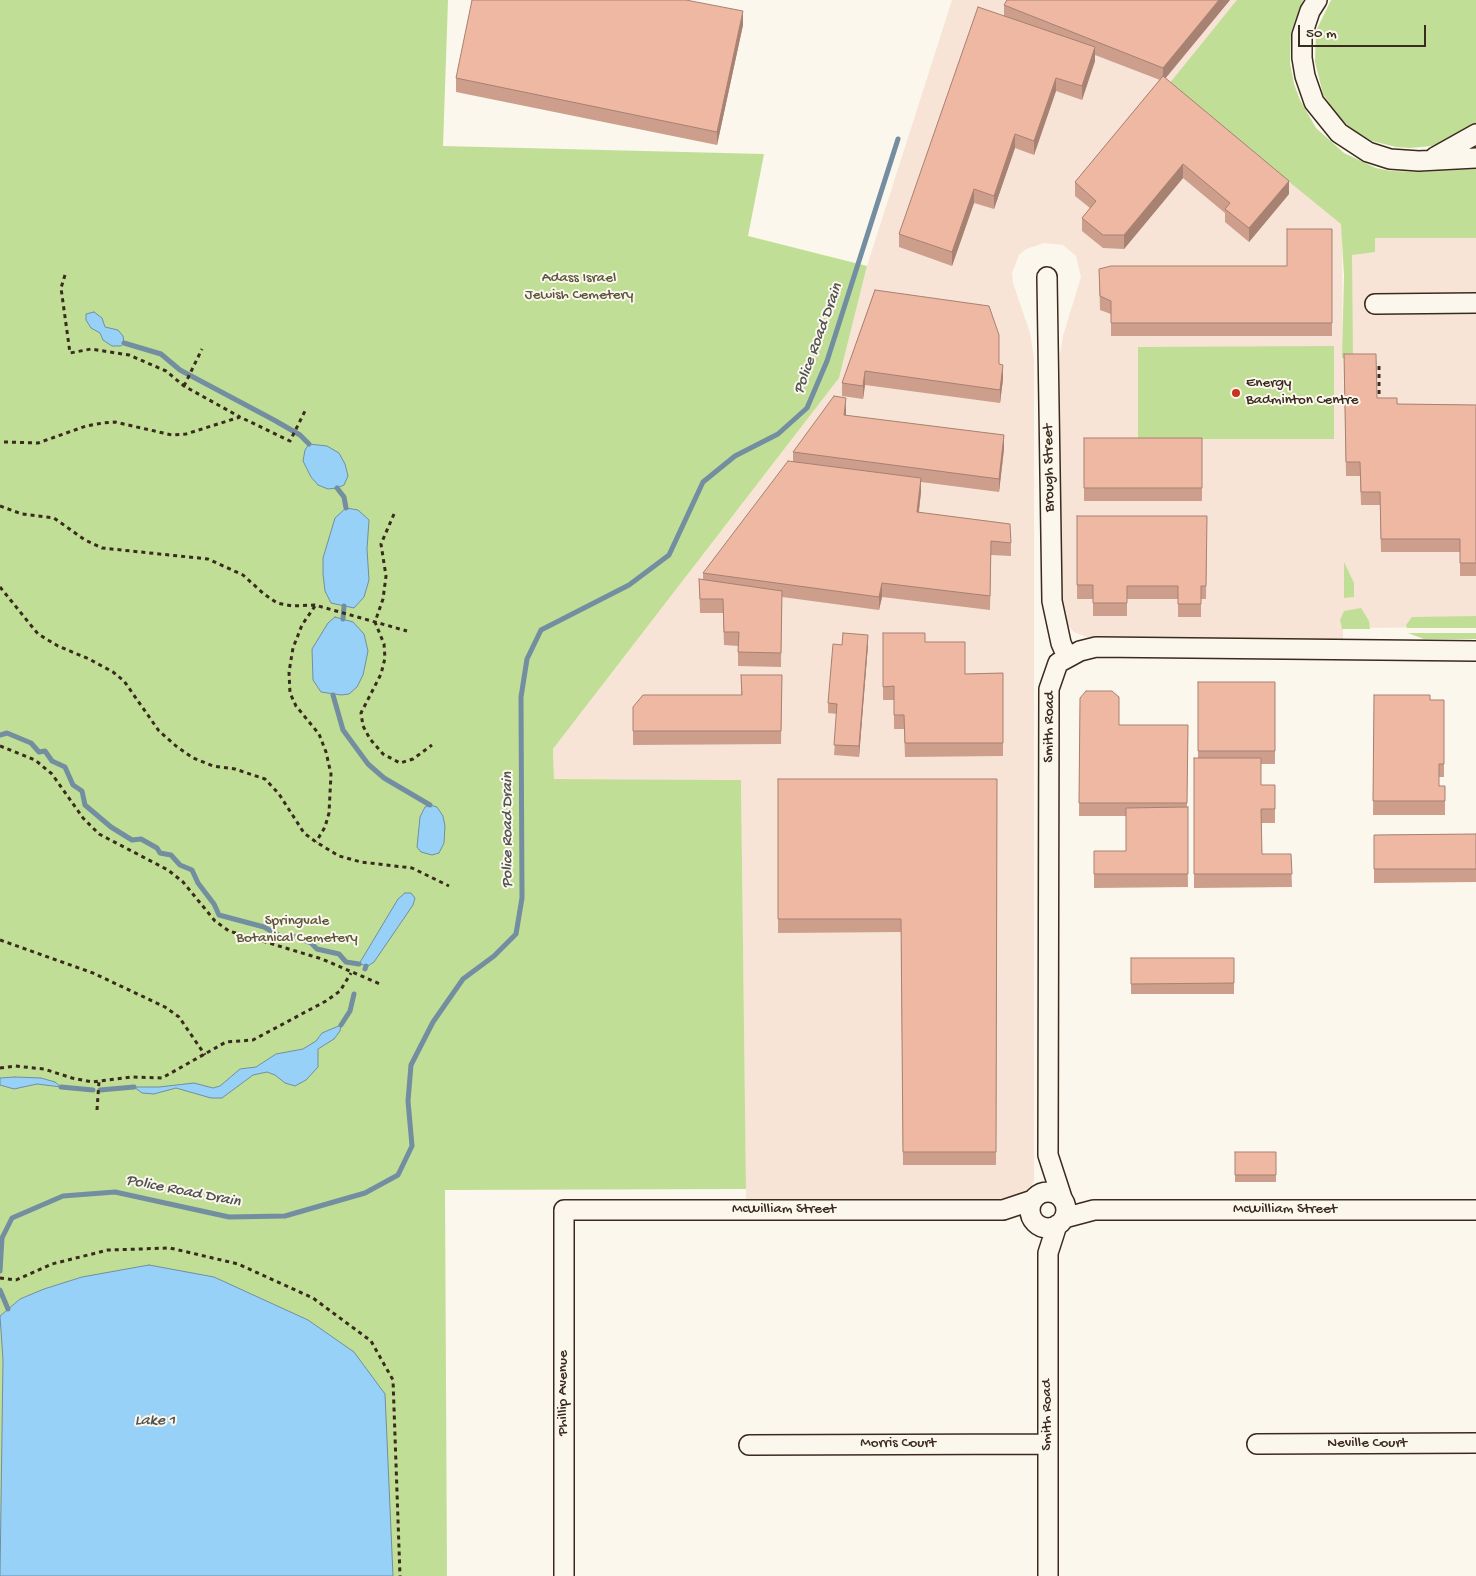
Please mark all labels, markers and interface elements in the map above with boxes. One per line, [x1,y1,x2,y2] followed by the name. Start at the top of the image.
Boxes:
[1301,15,1428,47] scale bar
[1306,25,1337,43] text: 50 m
[525,270,633,305] park label: Adass Israel Jewish Cemetery
[790,281,848,397] water label: Police Road Drain
[1246,375,1359,410] place label: Energy Badminton Centre
[1230,387,1242,399] marker: Energy Badminton Centre
[1040,424,1060,512] street label: Brough Street
[1040,691,1060,763] street label: Smith Road
[499,772,519,888] water label: Police Road Drain
[236,913,358,948] park label: Springvale Botanical Cemetery
[124,1171,242,1213] water label: Police Road Drain
[732,1201,836,1219] street label: McWilliam Street
[1233,1201,1337,1219] street label: McWilliam Street
[555,1350,573,1436] street label: Phillip Avenue
[1039,1379,1057,1451] street label: Smith Road
[135,1412,175,1432] water label: Lake 1
[860,1435,936,1453] street label: Morris Court
[1327,1435,1407,1453] street label: Neville Court

